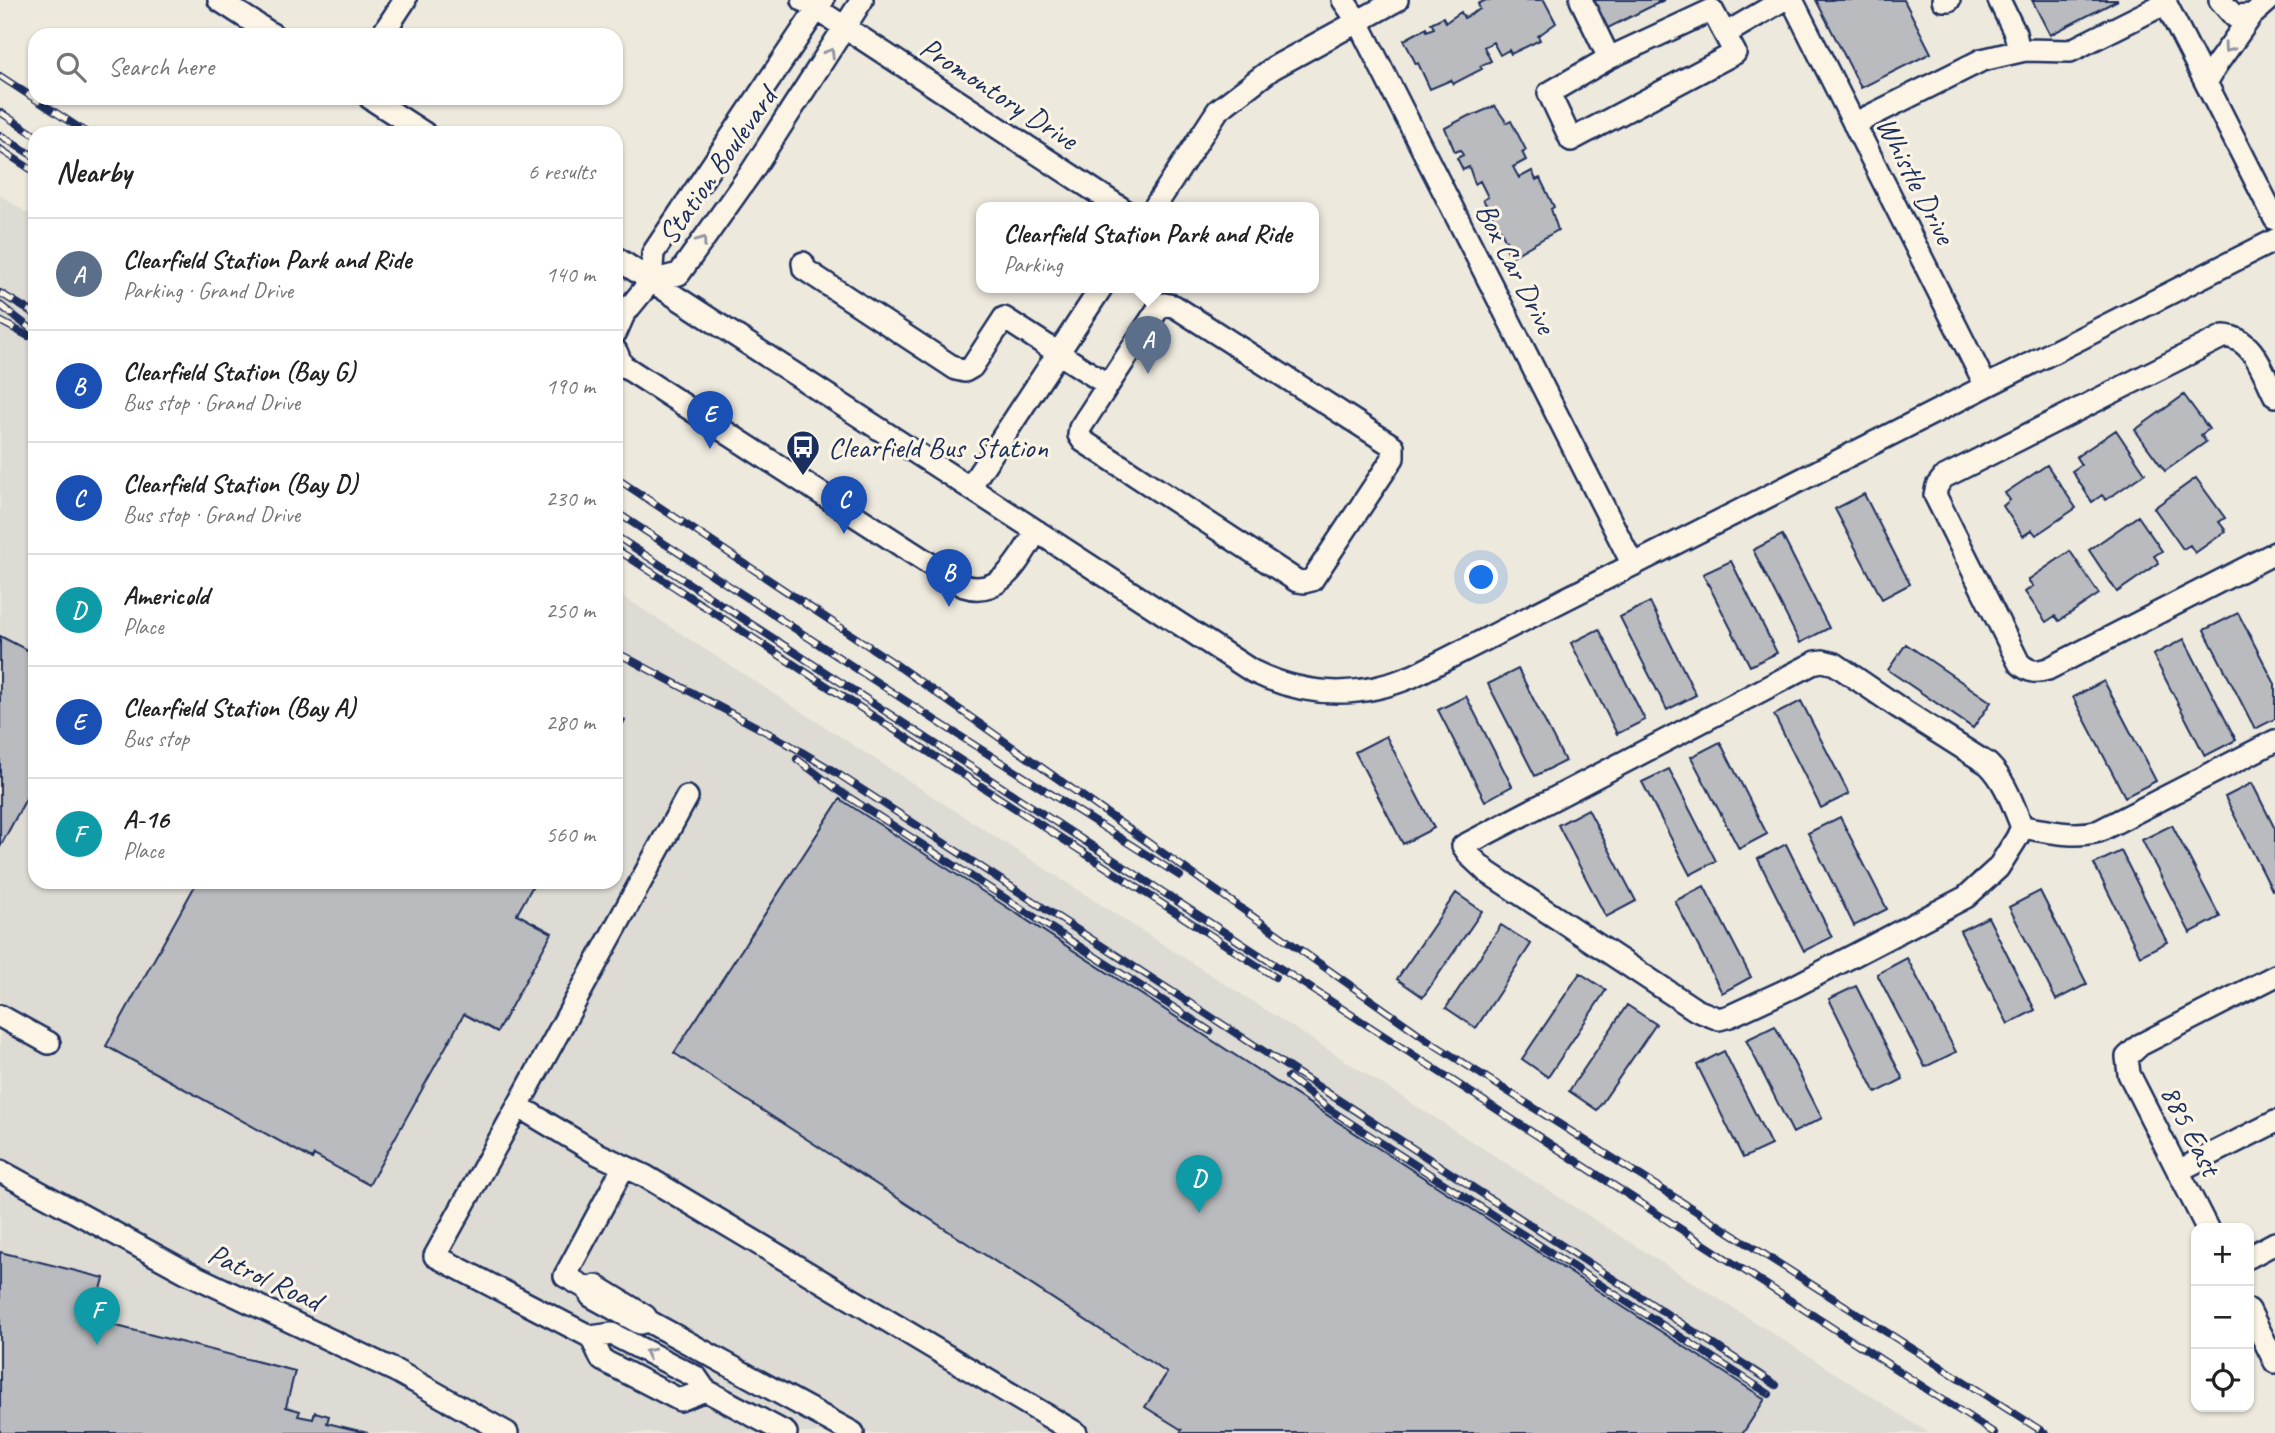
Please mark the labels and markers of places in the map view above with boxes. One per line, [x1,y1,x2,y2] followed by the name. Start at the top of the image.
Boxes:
[1125,316,1171,374] pin: A
[687,391,733,449] pin: E
[784,428,822,477] bus stop icon: Clearfield Bus Station
[828,428,1048,466] place label: Clearfield Bus Station
[821,476,867,534] pin: C
[926,549,972,607] pin: B
[1176,1155,1222,1213] pin: D
[74,1287,120,1345] pin: F

